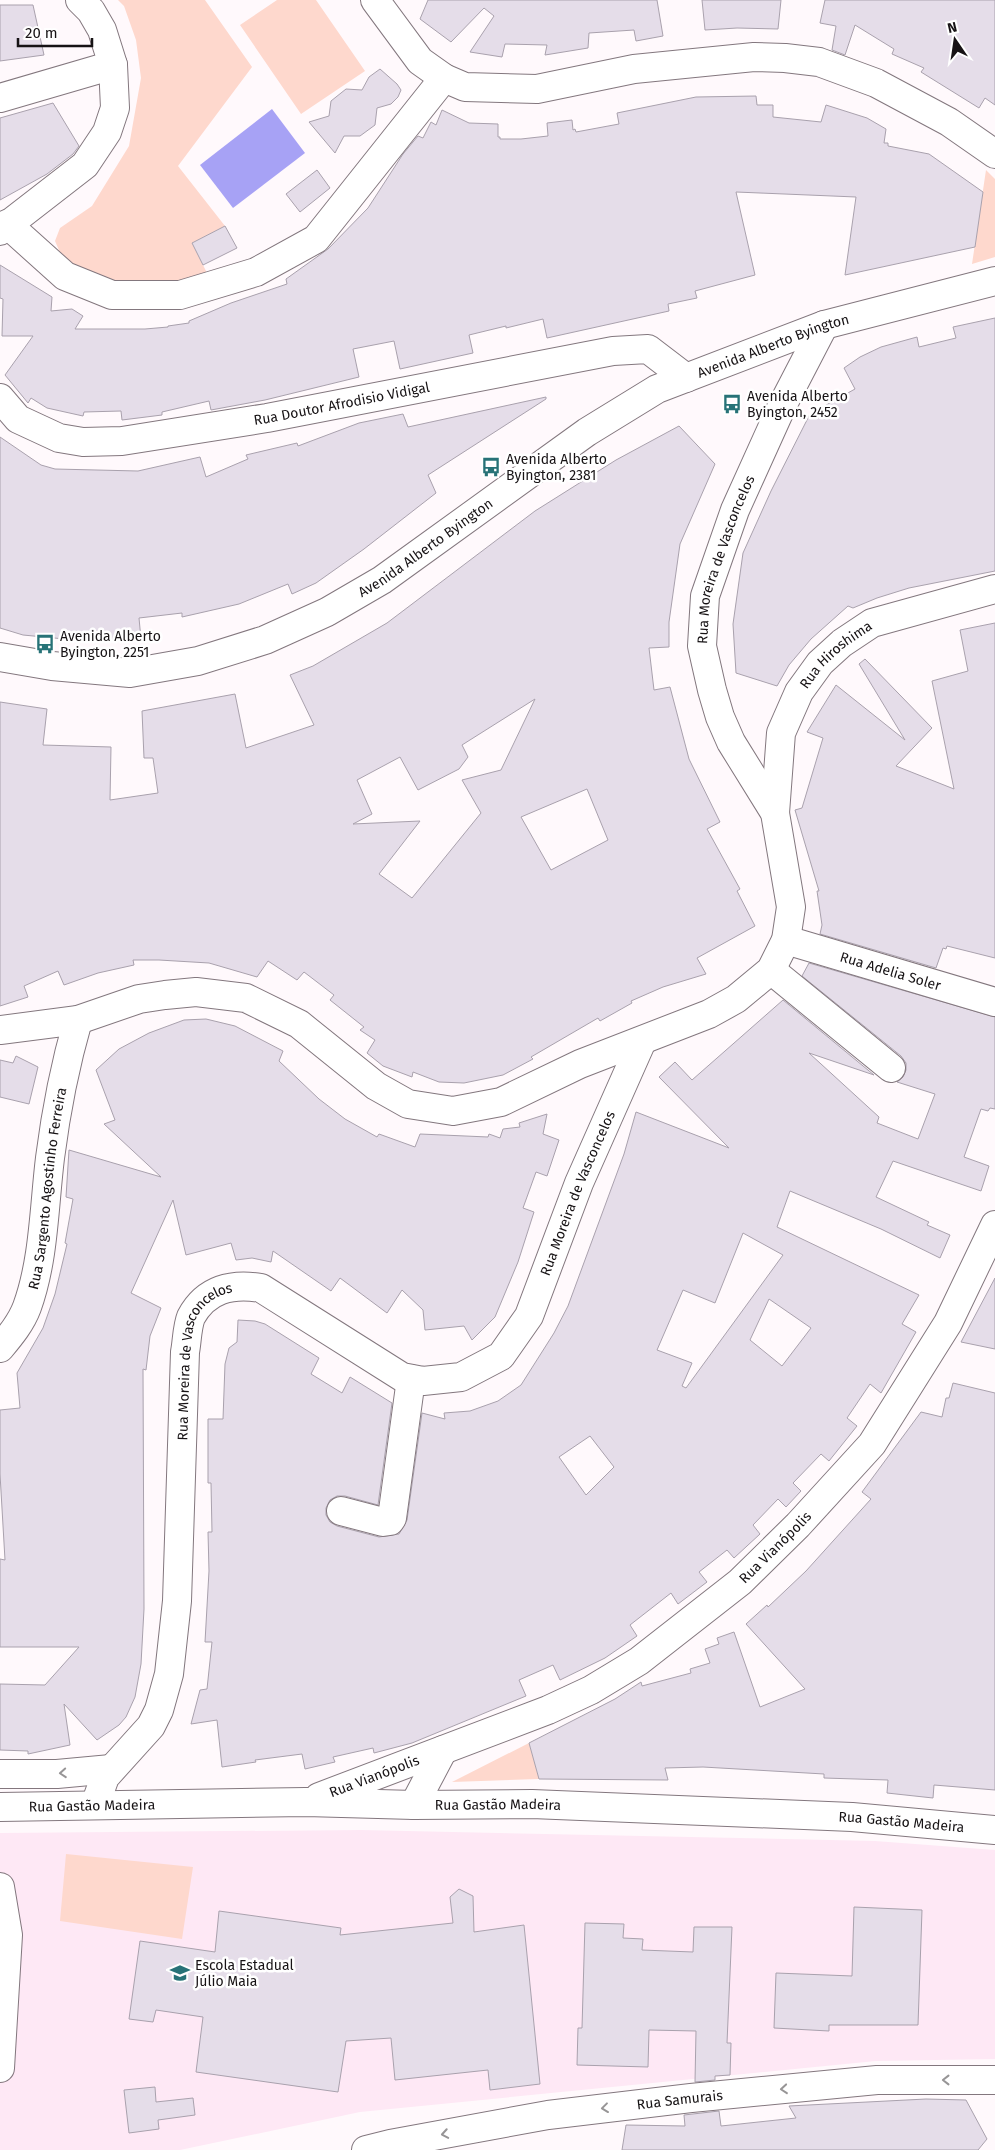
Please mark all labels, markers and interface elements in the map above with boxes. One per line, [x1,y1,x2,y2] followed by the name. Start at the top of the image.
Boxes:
[18,15,91,47] scale bar
[930,15,980,65] north arrow
[946,18,959,37] text: N
[25,24,58,42] text: 20 m
[695,310,851,381] street label: Avenida Alberto Byington
[252,378,431,428] street label: Rua Doutor Afrodisio Vidigal
[747,388,848,421] place label: Avenida Alberto Byington, 2452
[721,393,743,415] bus stop icon: Avenida Alberto Byington, 2452
[506,451,607,484] place label: Avenida Alberto Byington, 2381
[480,456,502,478] bus stop icon: Avenida Alberto Byington, 2381
[694,472,758,645] street label: Rua Moreira de Vasconcelos
[355,494,496,601] street label: Avenida Alberto Byington
[796,617,875,692] street label: Rua Hiroshima
[60,628,161,661] place label: Avenida Alberto Byington, 2251
[34,633,56,655] bus stop icon: Avenida Alberto Byington, 2251
[838,948,944,994] street label: Rua Adelia Soler
[24,1086,70,1291] street label: Rua Sargento Agostinho Ferreira
[536,1108,619,1278] street label: Rua Moreira de Vasconcelos
[174,1279,234,1441] street label: Rua Moreira de Vasconcelos
[735,1508,815,1587] street label: Rua Vianópolis
[327,1751,422,1801] street label: Rua Vianópolis
[58,1767,66,1778] one-way arrow
[435,1795,561,1814] street label: Rua Gastão Madeira
[29,1796,155,1815] street label: Rua Gastão Madeira
[838,1808,965,1836] street label: Rua Gastão Madeira
[195,1957,294,1990] place label: Escola Estadual Júlio Maia
[169,1962,191,1984] school or university icon: Escola Estadual Júlio Maia
[942,2075,950,2085] one-way arrow
[780,2083,788,2094] one-way arrow
[636,2086,724,2113] street label: Rua Samurais
[601,2102,609,2113] one-way arrow
[440,2128,449,2138] one-way arrow

